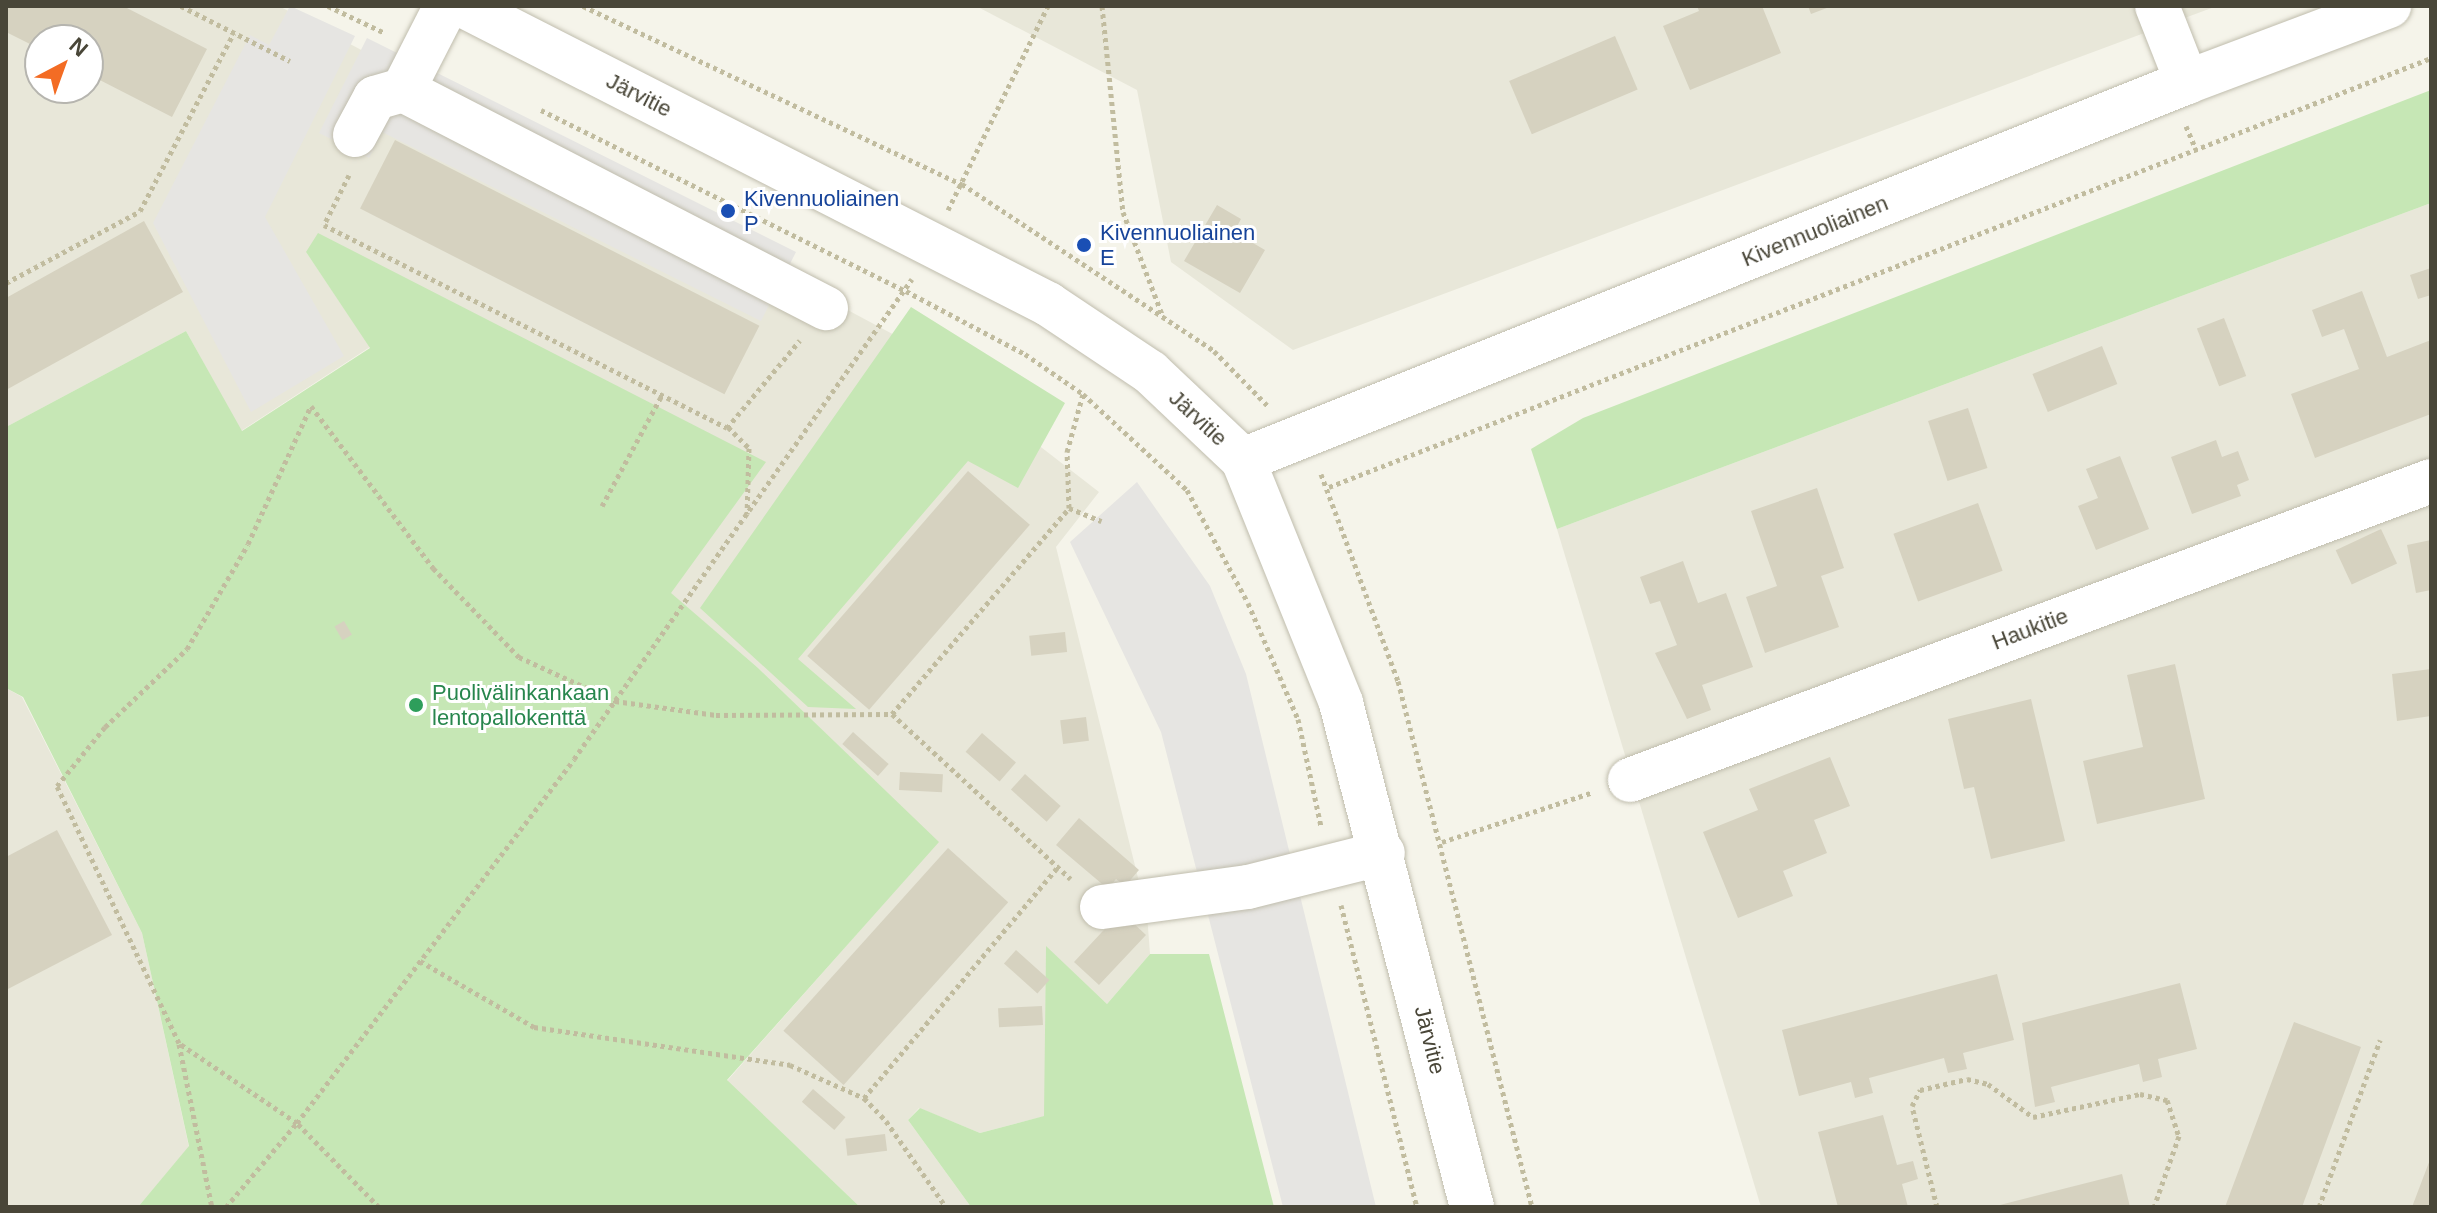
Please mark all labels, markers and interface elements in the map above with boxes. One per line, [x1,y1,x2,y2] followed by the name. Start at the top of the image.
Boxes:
[24,24,104,104] north arrow
[65,32,93,62] text: N
[602,67,676,123] street label: Järvitie
[744,185,899,236] place label: Kivennuoliainen P
[1738,190,1892,272] street label: Kivennuoliainen
[719,202,737,220] marker: Kivennuoliainen P
[1100,219,1255,270] place label: Kivennuoliainen E
[1075,236,1093,254] marker: Kivennuoliainen E
[1164,385,1232,451] street label: Järvitie
[1988,602,2072,656] street label: Haukitie
[432,679,609,730] place label: Puolivälinkankaan lentopallokenttä
[407,696,425,714] marker: Puolivälinkankaan lentopallokenttä
[1409,1003,1451,1077] street label: Järvitie

